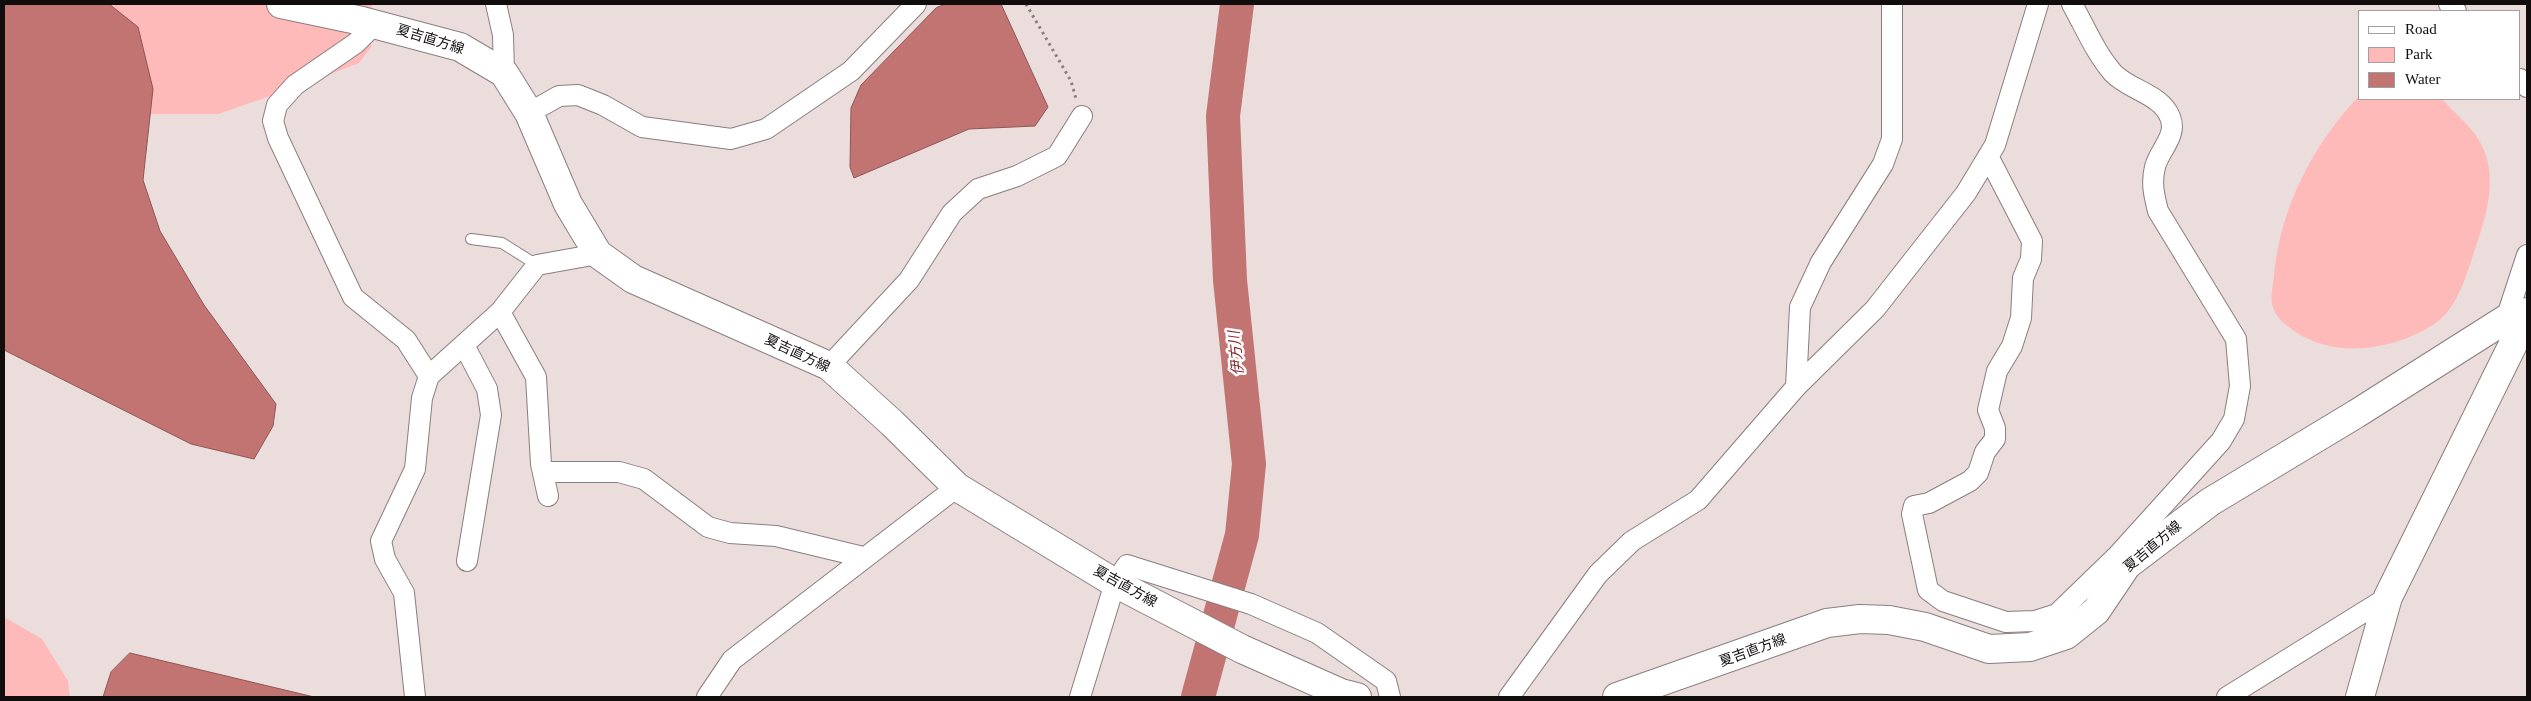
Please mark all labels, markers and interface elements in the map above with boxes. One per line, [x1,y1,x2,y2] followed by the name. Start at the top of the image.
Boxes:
[2358,10,2521,100] legend
[2405,21,2437,37] text: Road
[394,22,466,58] street label: 夏吉直方線
[2405,46,2433,62] text: Park
[2405,71,2440,87] text: Water
[1226,330,1248,376] water label: 伊方川
[762,332,832,376] street label: 夏吉直方線
[2121,518,2185,576] street label: 夏吉直方線
[1090,563,1160,611] street label: 夏吉直方線
[1717,631,1789,671] street label: 夏吉直方線

